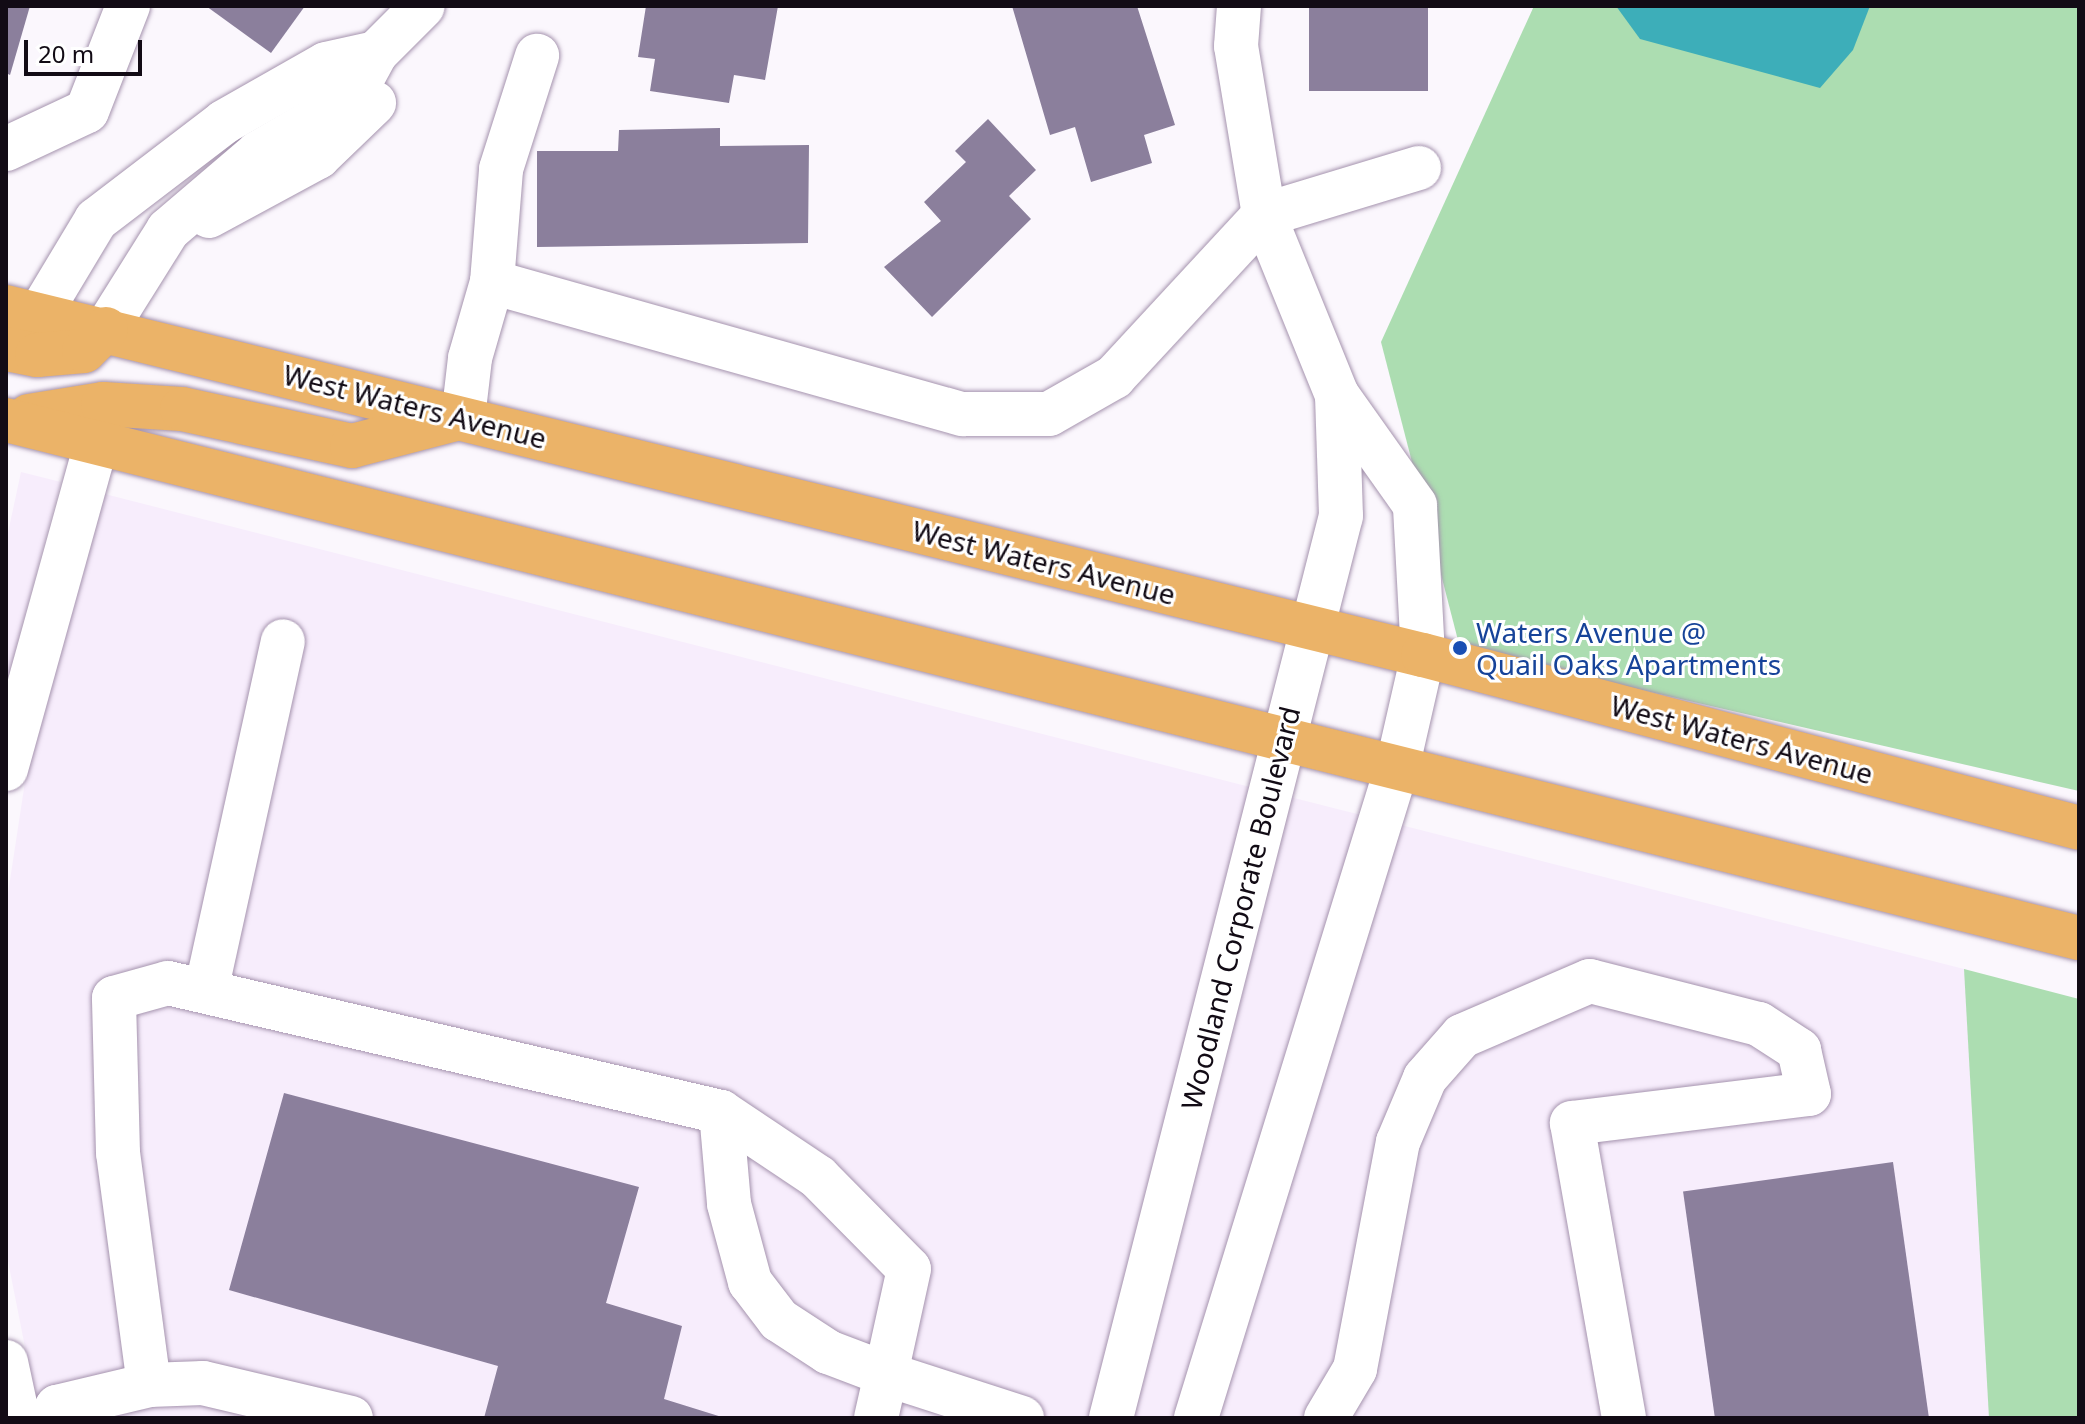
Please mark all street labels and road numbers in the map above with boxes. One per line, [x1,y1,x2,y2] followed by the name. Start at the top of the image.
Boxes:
[280,357,550,455] street label: West Waters Avenue
[909,513,1179,611] street label: West Waters Avenue
[1607,688,1877,790] street label: West Waters Avenue
[1174,703,1306,1113] street label: Woodland Corporate Boulevard

